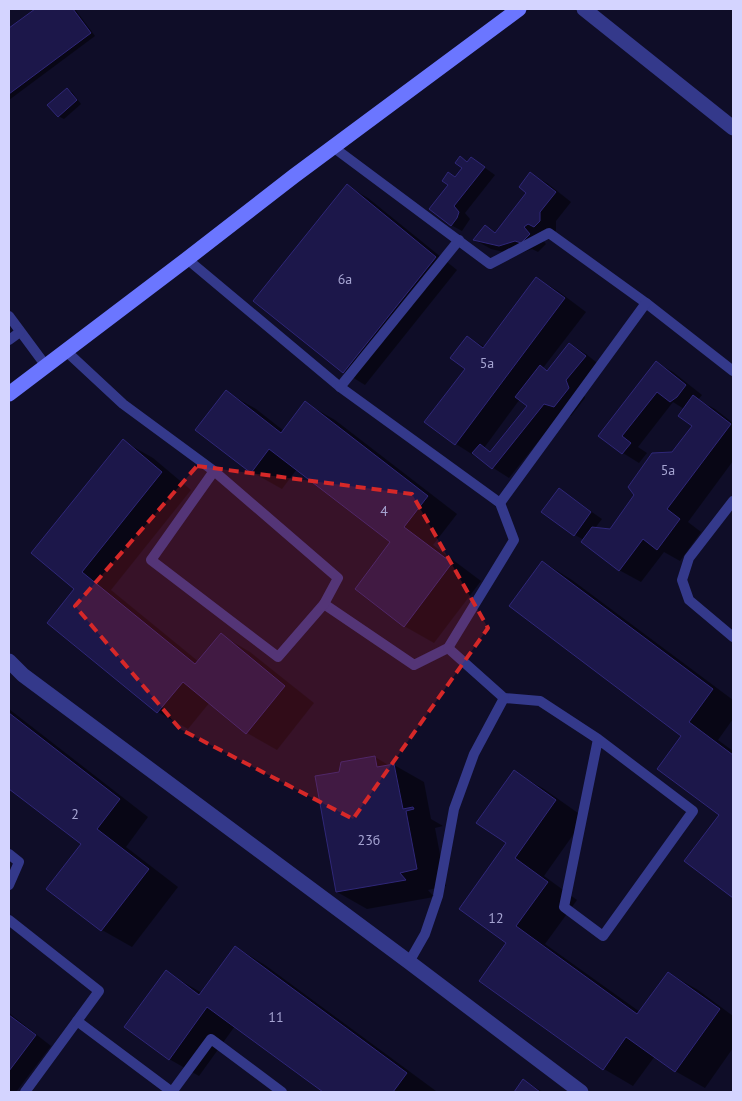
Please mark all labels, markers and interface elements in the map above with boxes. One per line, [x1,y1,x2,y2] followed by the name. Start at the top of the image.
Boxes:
[338,270,352,288] house number: 6а
[480,354,494,372] house number: 5а
[661,461,675,479] house number: 5а
[380,502,388,520] house number: 4
[71,805,79,823] house number: 2
[358,831,380,849] house number: 23б
[488,909,504,927] house number: 12
[268,1008,284,1026] house number: 11

